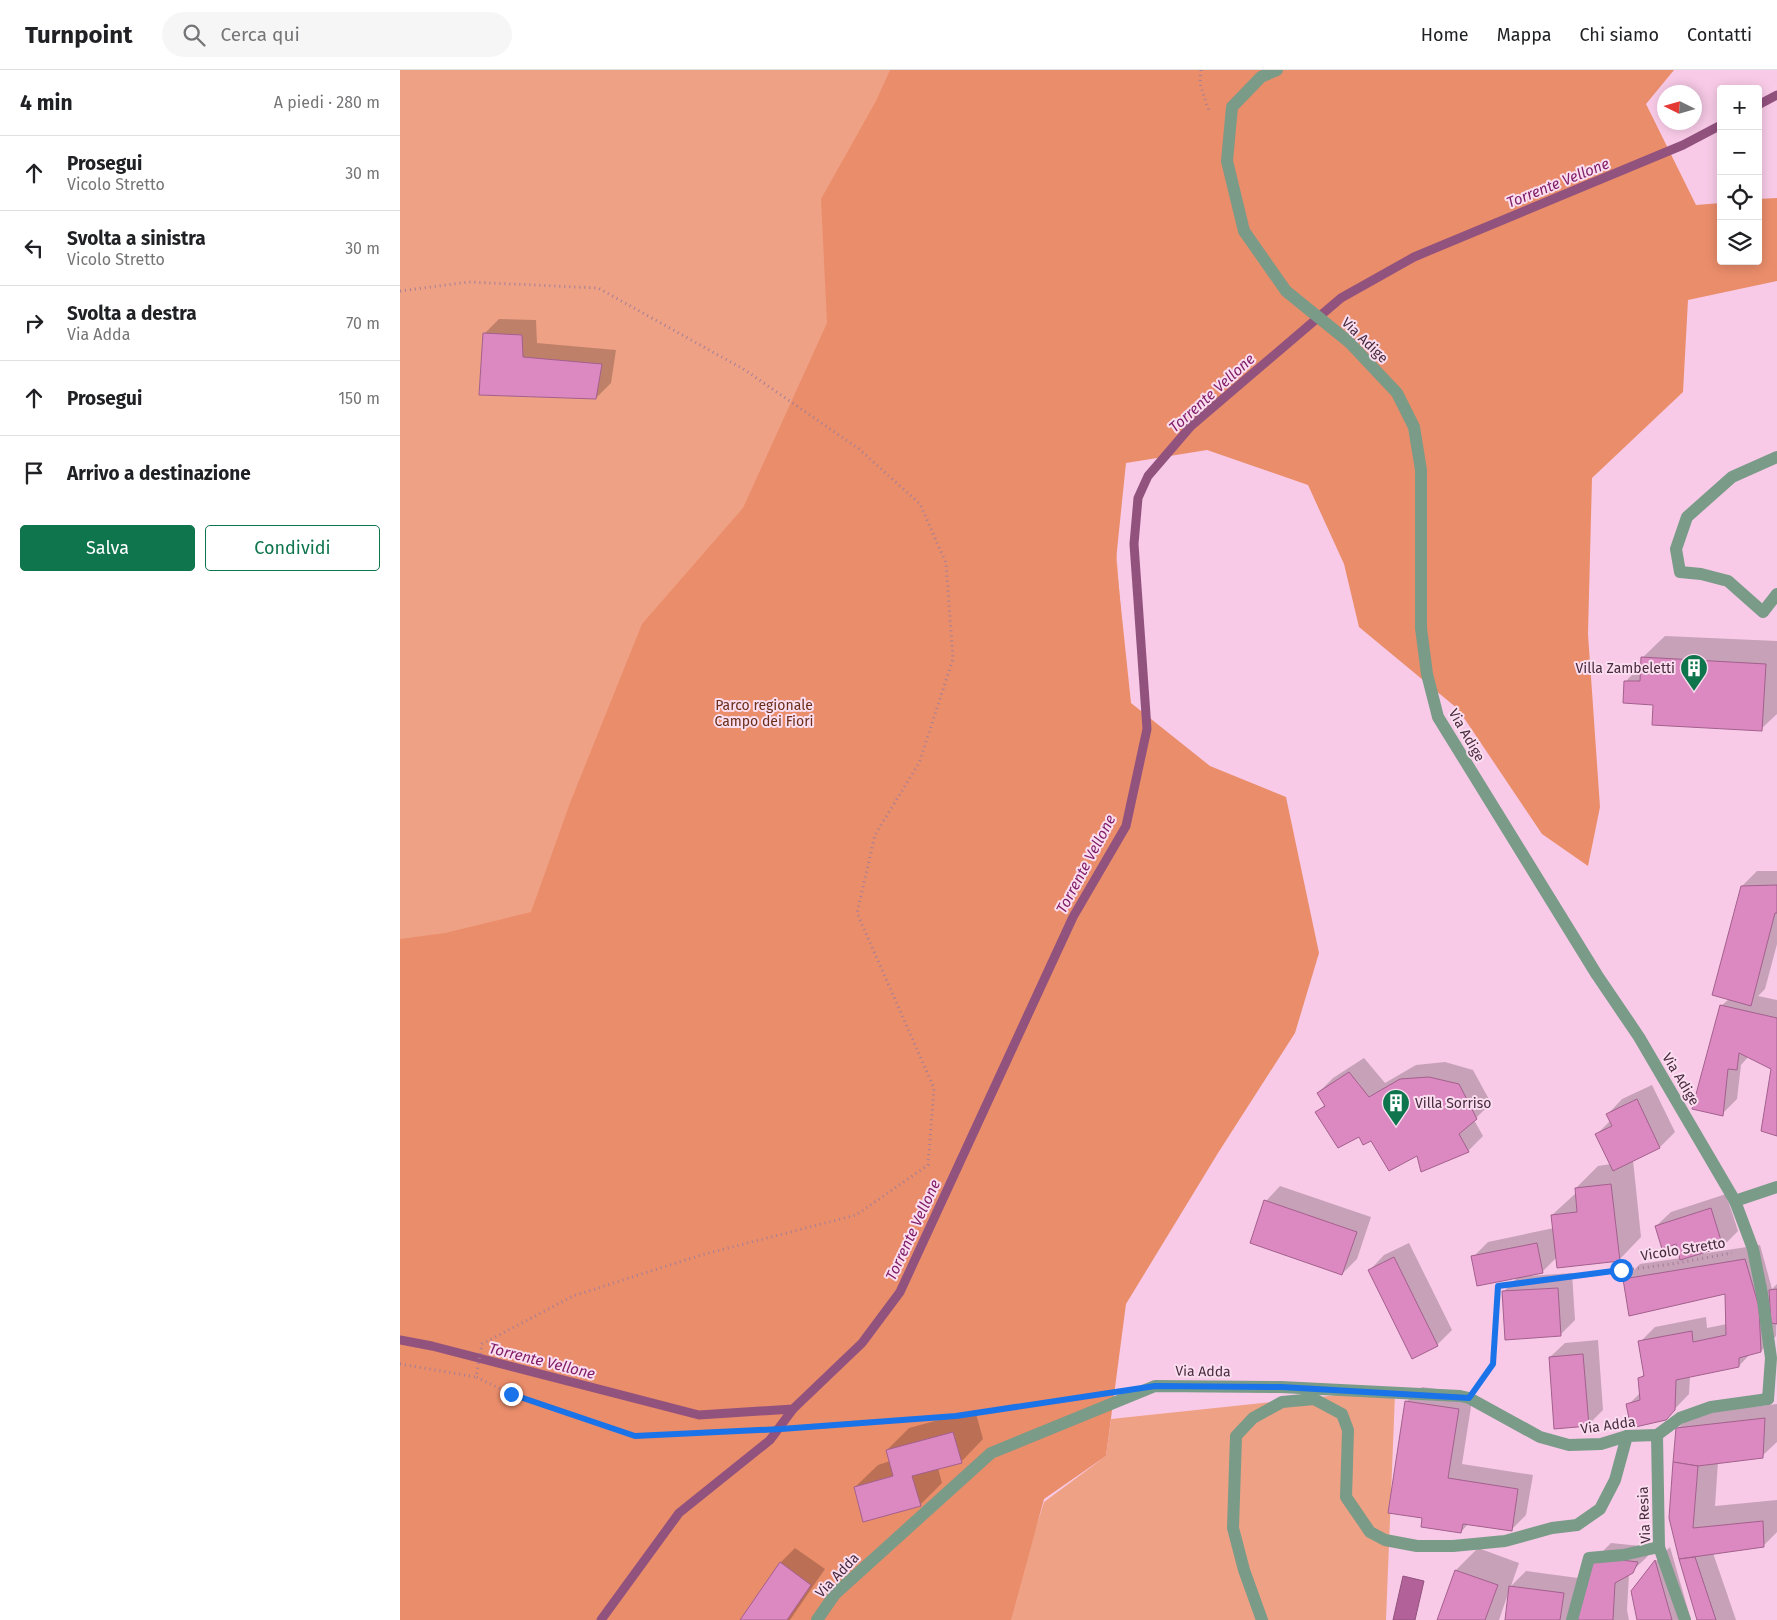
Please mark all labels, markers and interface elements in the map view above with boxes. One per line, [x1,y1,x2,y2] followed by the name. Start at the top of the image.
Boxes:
[162,12,512,57] search box
[25,21,132,49] text: Turnpoint
[180,21,208,49] icon: search
[220,23,300,46] text: Cerca qui
[1421,24,1469,46] text: Home
[1497,24,1551,46] text: Mappa
[1579,24,1659,46] text: Chi siamo
[1687,24,1752,46] text: Contatti
[1657,85,1702,130] north arrow
[1717,85,1762,265] map controls
[1717,85,1762,130] button: +
[20,90,73,116] text: 4 min
[274,93,380,112] text: A piedi · 280 m
[1717,130,1762,175] button: −
[67,152,142,175] text: Prosegui
[1504,154,1612,212] water label: Torrente Vellone
[20,159,48,187] icon: ahead
[345,164,380,183] text: 30 m
[67,175,165,194] text: Vicolo Stretto
[1717,175,1762,220] button: locate
[1717,220,1762,265] button: layers
[67,227,206,250] text: Svolta a sinistra
[20,234,48,262] icon: left
[345,239,380,258] text: 30 m
[67,250,165,269] text: Vicolo Stretto
[67,302,197,325] text: Svolta a destra
[20,309,48,337] icon: right
[346,314,380,333] text: 70 m
[1338,314,1391,367] street label: Via Adige
[67,325,130,344] text: Via Adda
[1165,350,1259,436] water label: Torrente Vellone
[20,384,48,412] icon: ahead
[67,387,142,410] text: Prosegui
[338,389,380,408] text: 150 m
[20,459,48,487] icon: arrive
[67,462,251,485] text: Arrivo a destinazione
[20,525,195,571] button: Salva
[205,525,380,571] button: Condividi
[1679,653,1709,692] building icon: Villa Zambeletti
[1575,660,1675,677] place label: Villa Zambeletti
[714,697,814,730] park label: Parco regionale Campo dei Fiori
[1445,706,1488,765] street label: Via Adige
[1052,811,1120,916] water label: Torrente Vellone
[1658,1050,1703,1109] street label: Via Adige
[1381,1088,1411,1127] building icon: Villa Sorriso
[1415,1095,1491,1112] place label: Villa Sorriso
[882,1177,944,1283] water label: Torrente Vellone
[1639,1234,1727,1265] street label: Vicolo Stretto
[1610,1259,1633,1282] route start
[487,1339,597,1383] water label: Torrente Vellone
[1175,1363,1231,1380] street label: Via Adda
[500,1383,523,1406] route end
[1579,1413,1637,1438] street label: Via Adda
[1635,1486,1654,1544] street label: Via Resia
[812,1549,863,1601] street label: Via Adda

